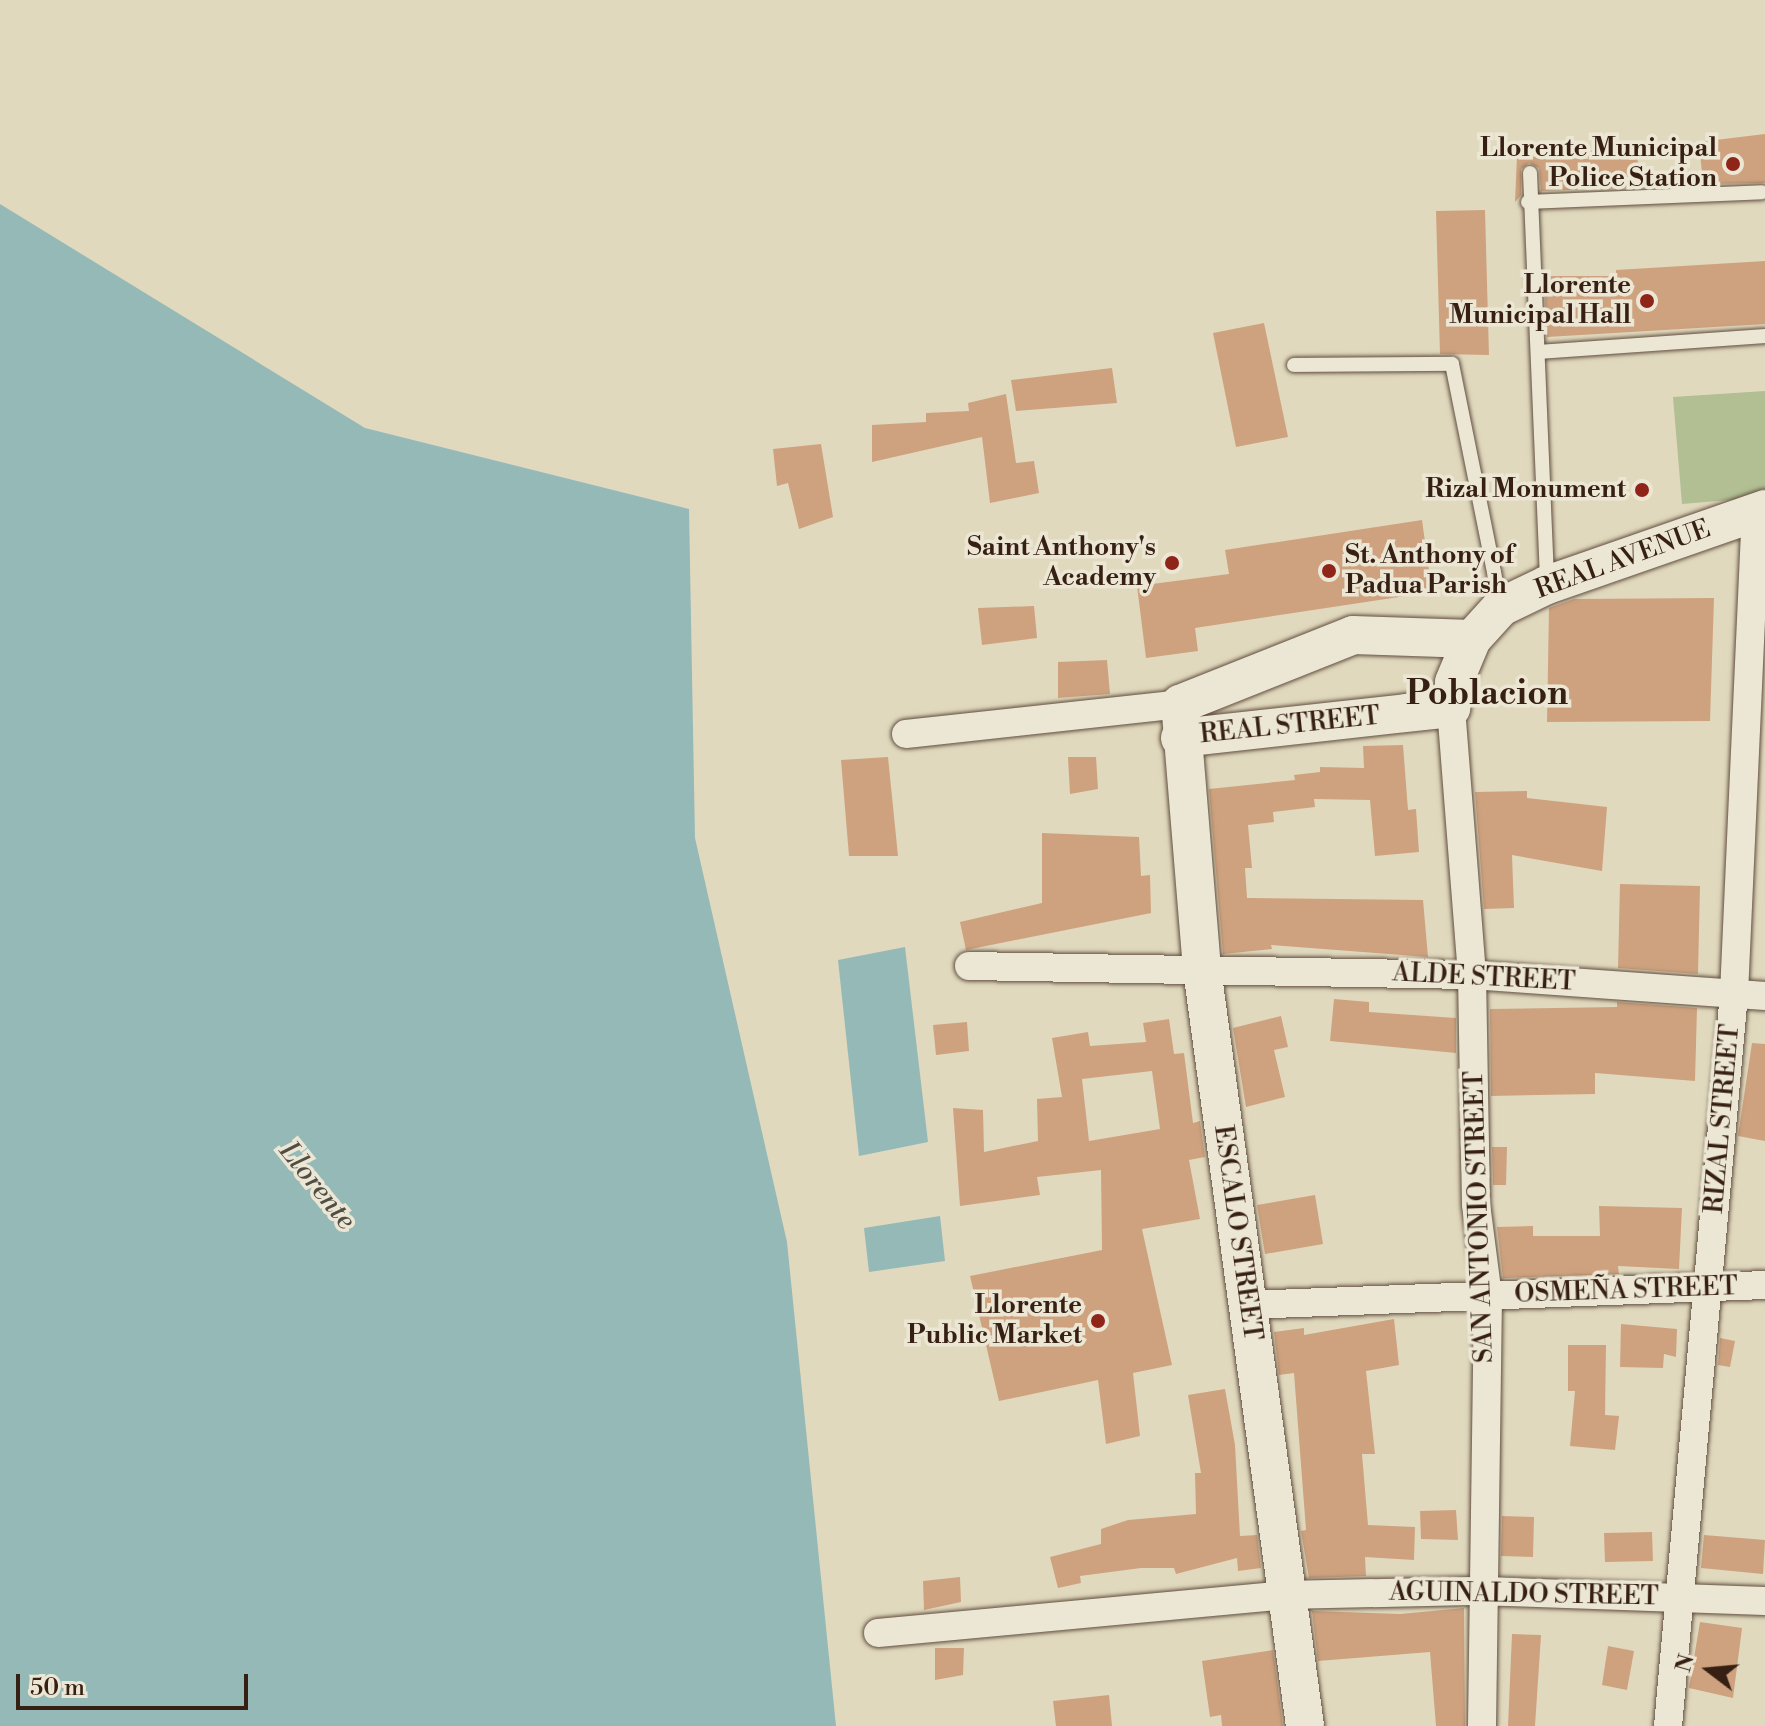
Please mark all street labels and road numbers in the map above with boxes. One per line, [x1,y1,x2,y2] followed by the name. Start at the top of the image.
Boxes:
[1531,514,1715,606] street label: REAL AVENUE
[1198,701,1382,751] street label: REAL STREET
[1392,958,1576,998] street label: ALDE STREET
[1699,1023,1747,1215] street label: RIZAL STREET
[1459,1070,1501,1364] street label: SAN ANTONIO STREET
[1206,1123,1268,1343] street label: ESCALO STREET
[1514,1272,1738,1310] street label: OSMEÑA STREET
[1389,1577,1659,1613] street label: AGUINALDO STREET

